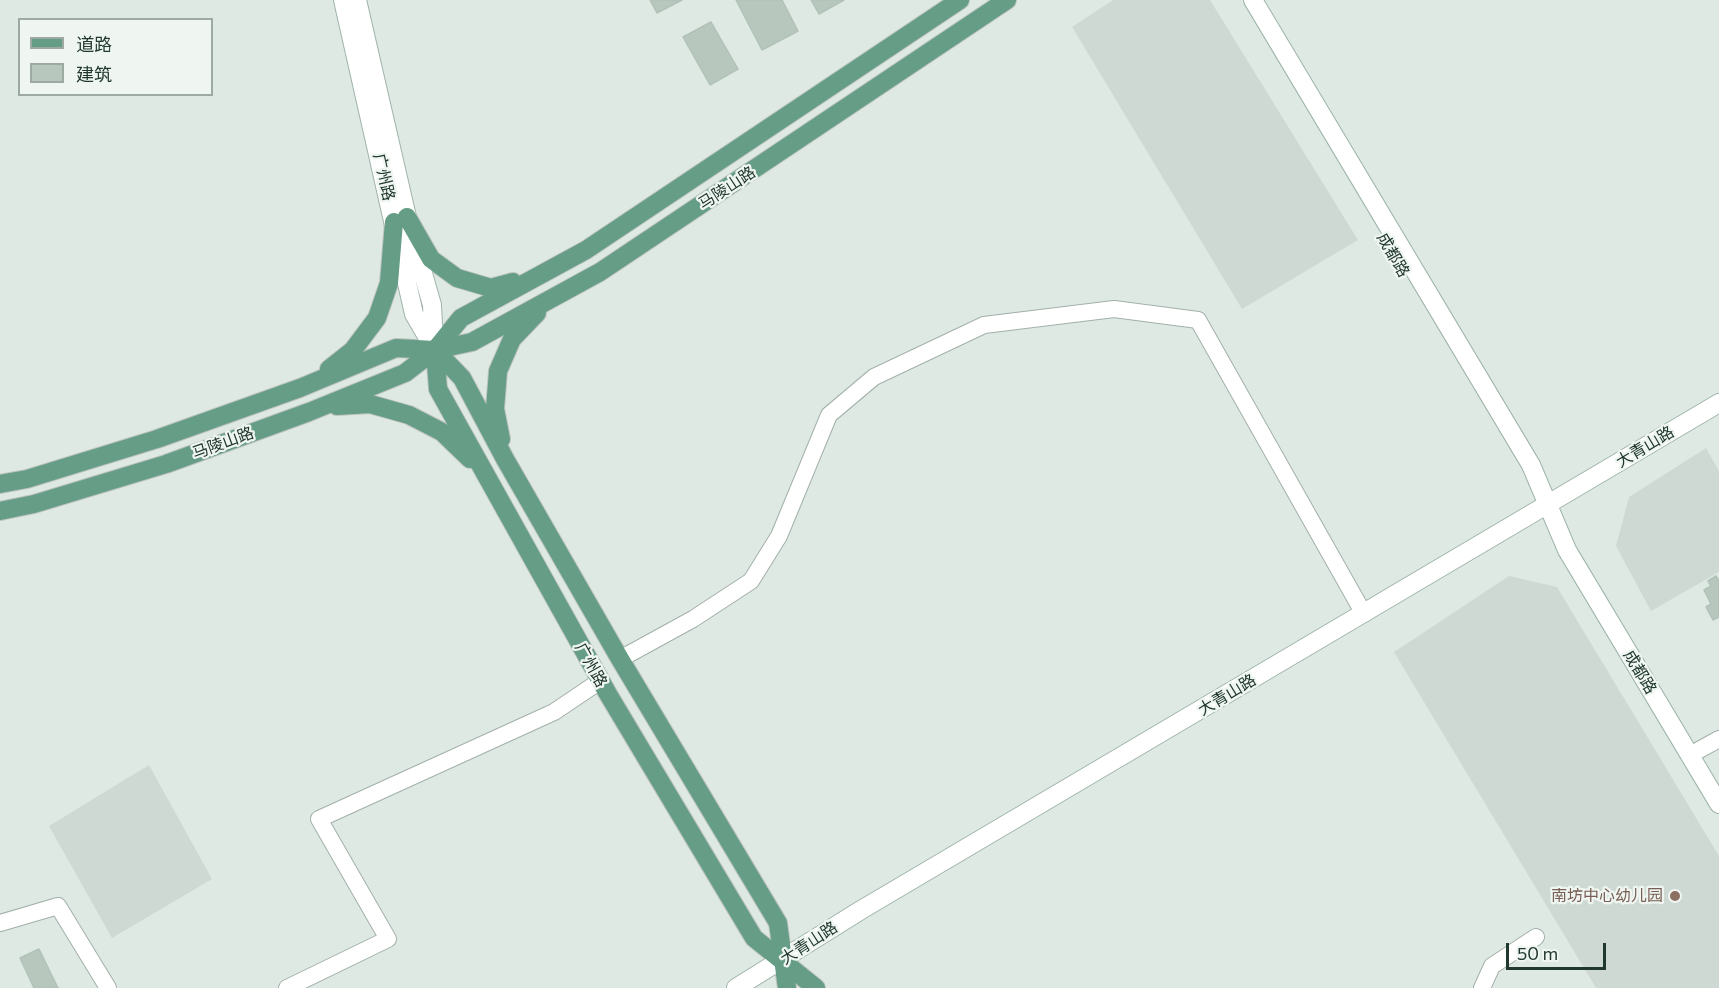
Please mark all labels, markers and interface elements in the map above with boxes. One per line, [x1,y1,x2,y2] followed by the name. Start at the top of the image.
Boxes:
[18,18,213,96] legend
[76,33,112,55] text: 道路
[76,63,112,85] text: 建筑
[369,151,399,203] street label: 广州路
[695,163,759,213] street label: 马陵山路
[1373,229,1413,281] street label: 成都路
[1613,422,1677,472] street label: 大青山路
[190,423,256,463] street label: 马陵山路
[571,639,611,691] street label: 广州路
[1619,646,1661,698] street label: 成都路
[1195,670,1259,720] street label: 大青山路
[1551,886,1663,906] place label: 南坊中心幼儿园
[1668,889,1682,903] marker: 南坊中心幼儿园
[777,918,841,968] street label: 大青山路
[1509,931,1610,969] scale bar
[1517,942,1558,964] text: 50 m

